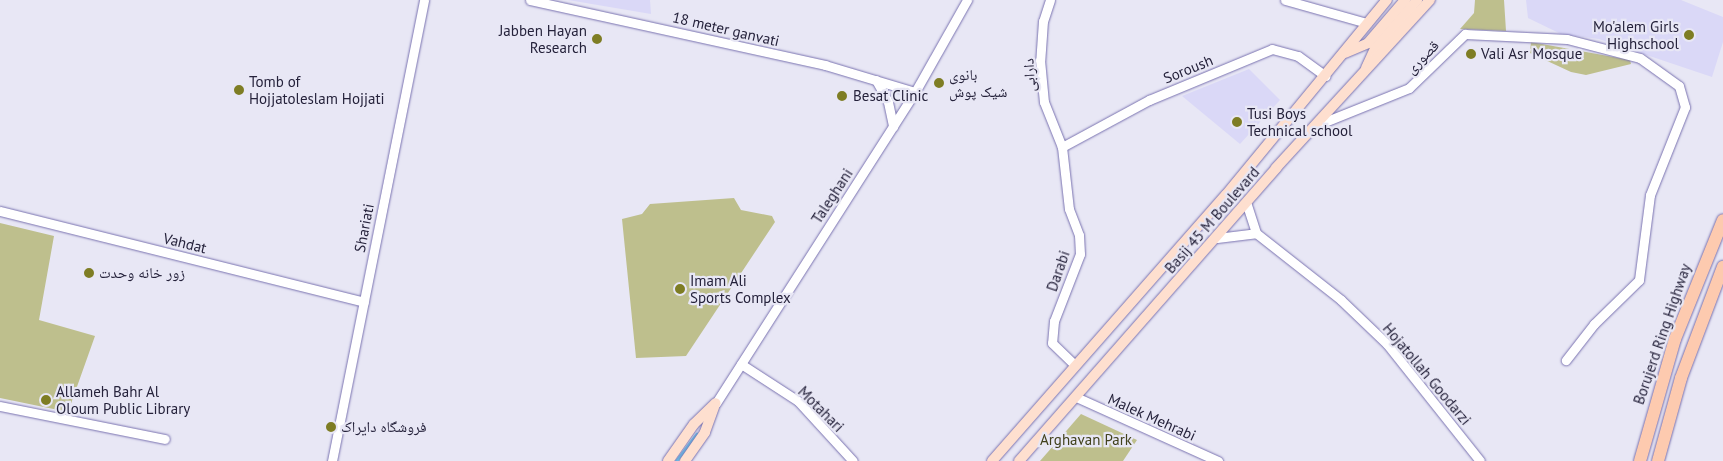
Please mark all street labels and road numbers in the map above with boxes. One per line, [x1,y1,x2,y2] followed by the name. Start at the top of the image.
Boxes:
[671,8,781,50] street label: 18 meter ganvati
[1401,36,1443,78] street label: قصوری
[1161,51,1215,87] street label: Soroush
[1019,58,1039,92] street label: دارابی
[1161,163,1263,277] street label: Basij 45 M Boulevard
[808,165,856,227] street label: Taleghani
[350,202,378,254] street label: Shariati
[161,229,209,257] street label: Vahdat
[1043,248,1073,294] street label: Darabi
[1629,261,1695,407] street label: Borujerd Ring Highway
[1379,319,1475,429] street label: Hojatollah Goodarzi
[794,382,848,436] street label: Motahari
[1105,389,1199,445] street label: Malek Mehrabi

